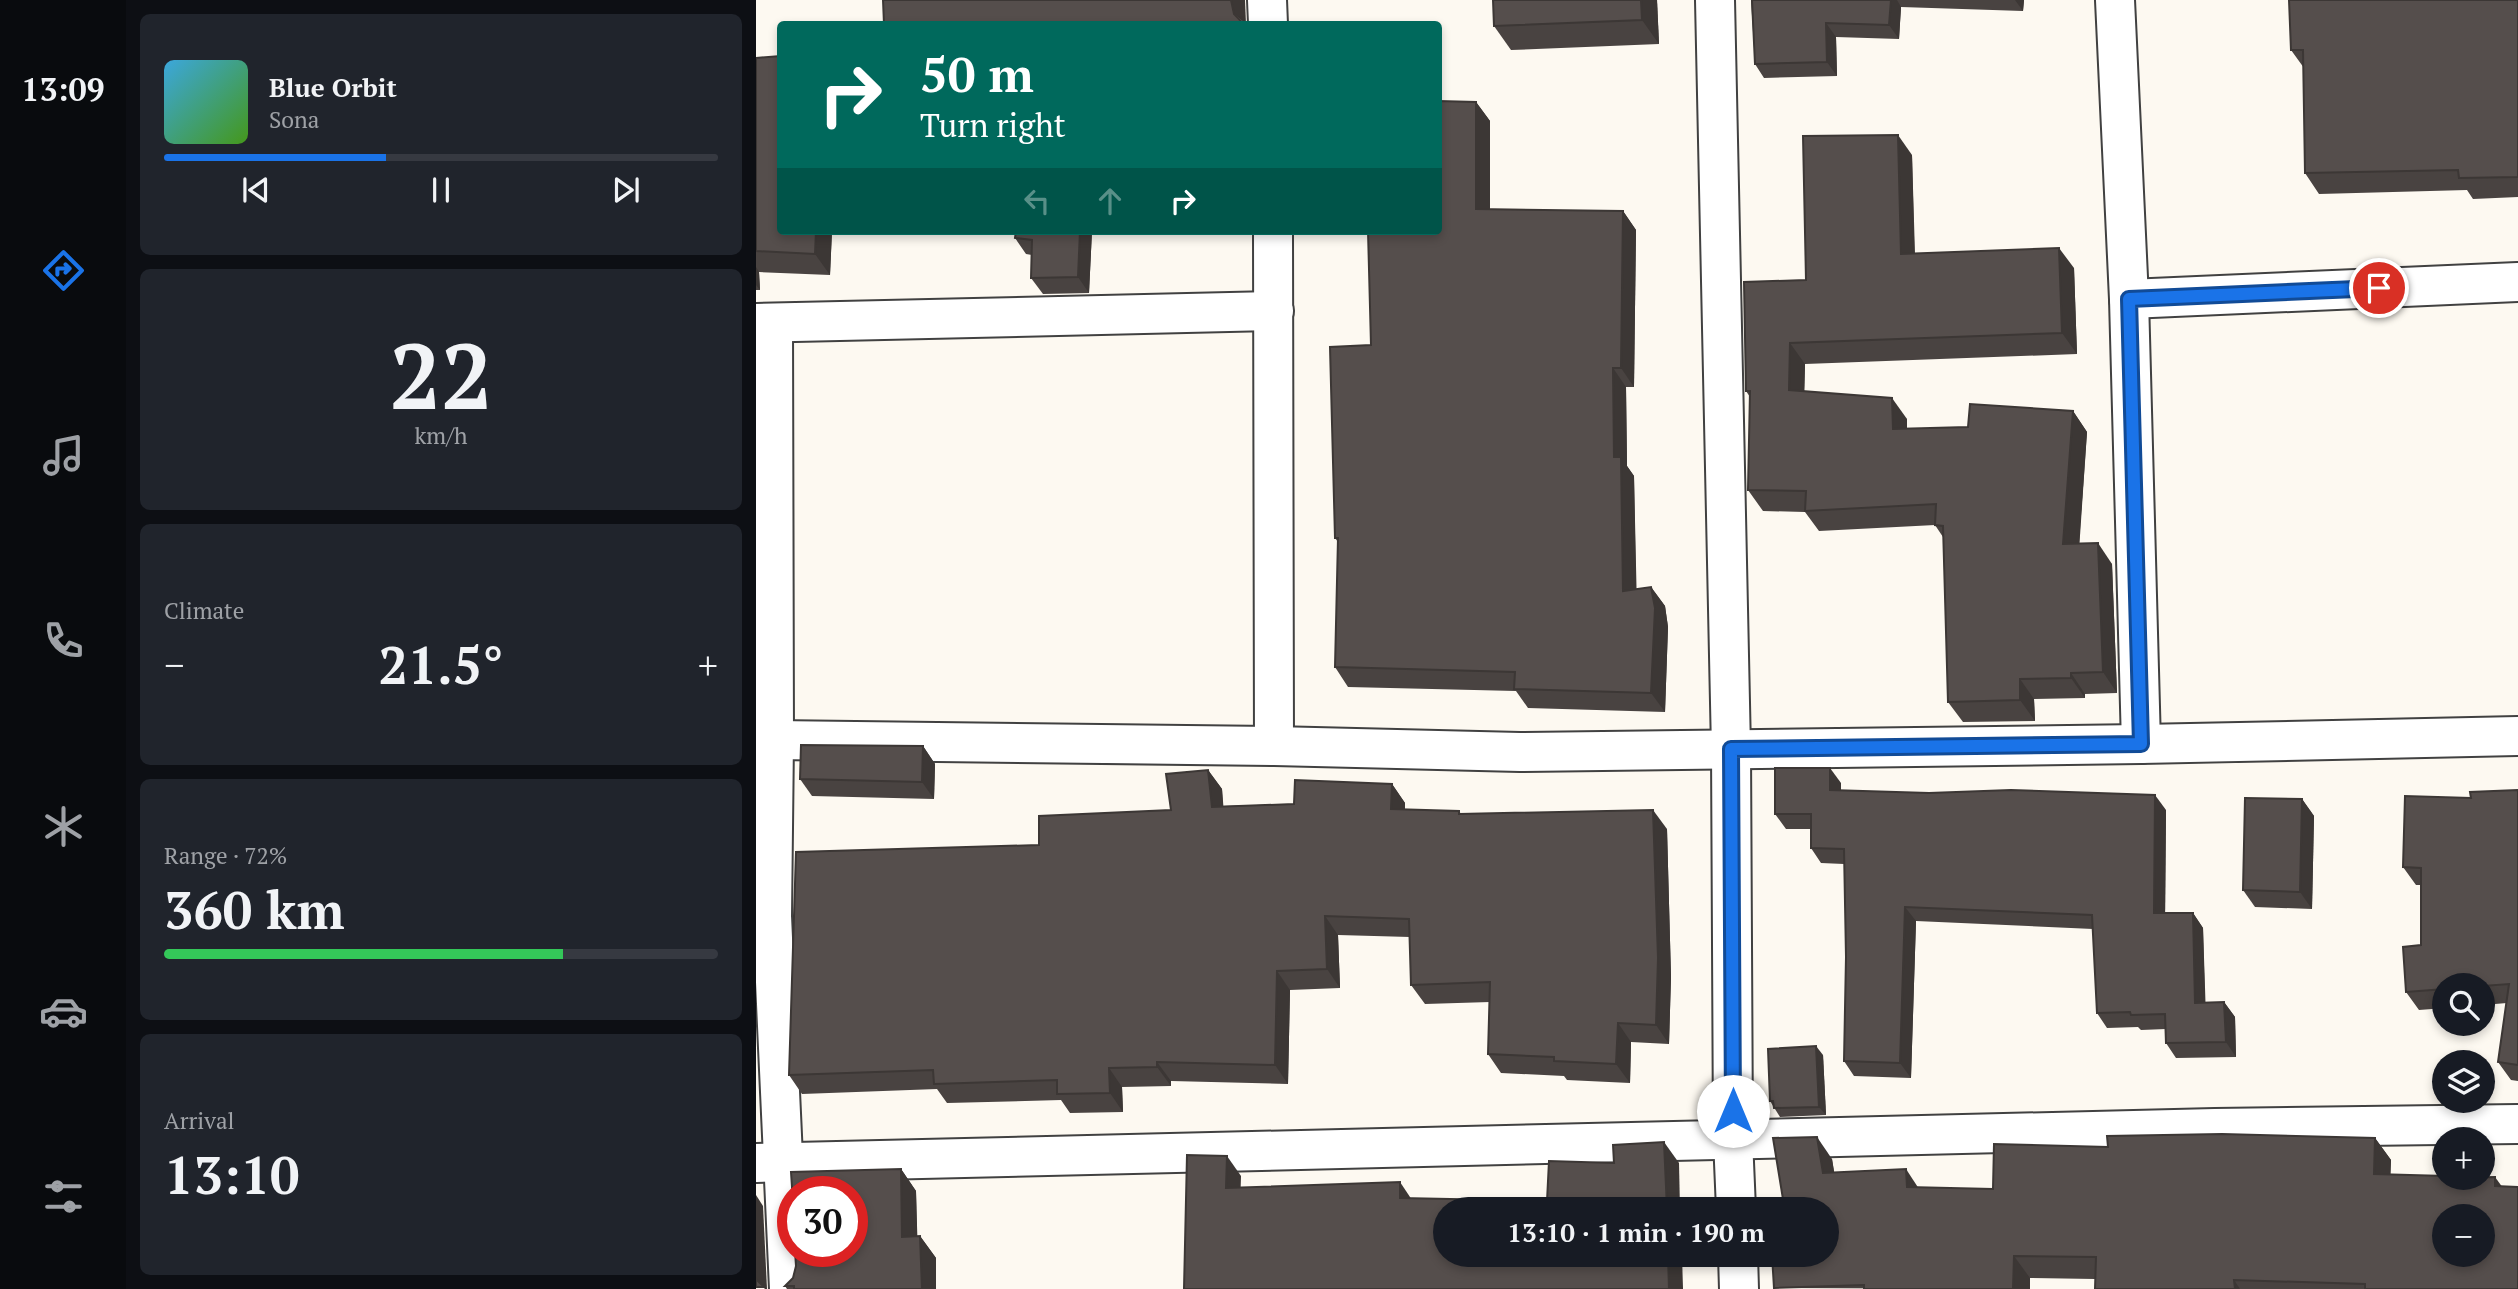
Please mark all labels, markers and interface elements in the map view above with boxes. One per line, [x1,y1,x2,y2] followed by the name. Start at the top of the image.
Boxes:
[920,41,1034,106] text: 50 m
[805,49,896,140] icon: right
[21,68,105,110] text: 13:09
[269,70,397,104] text: Blue Orbit
[269,104,319,135] text: Sona
[920,104,1066,146] text: Turn right
[237,171,275,209] icon: previous
[422,171,460,209] icon: pause
[607,171,645,209] icon: next
[1018,182,1056,220] icon: left
[1091,182,1129,220] icon: ahead
[1164,182,1202,220] icon: right
[39,246,88,295] icon: directions
[2349,258,2409,318] pin
[2360,269,2398,307] icon: arrive
[390,314,492,435] text: 22
[414,420,468,451] text: km/h
[39,431,88,480] icon: music
[164,595,244,626] text: Climate
[39,616,88,665] icon: phone
[378,630,504,699] text: 21.5°
[164,640,184,690] text: −
[698,640,718,690] text: +
[39,802,88,851] icon: climate
[164,840,287,871] text: Range · 72%
[164,875,345,944] text: 360 km
[2432,973,2495,1267] map controls
[2432,973,2495,1036] button: search
[39,987,88,1036] icon: car
[2432,1050,2495,1113] button: layers
[1696,1074,1770,1148] position arrow
[164,1105,235,1136] text: Arrival
[2432,1127,2495,1190] button: +
[164,1140,299,1209] text: 13:10
[39,1172,88,1221] icon: filters
[777,1176,868,1267] speed limit sign: 30
[2432,1204,2495,1267] button: −
[1507,1215,1765,1249] text: 13:10 · 1 min · 190 m

